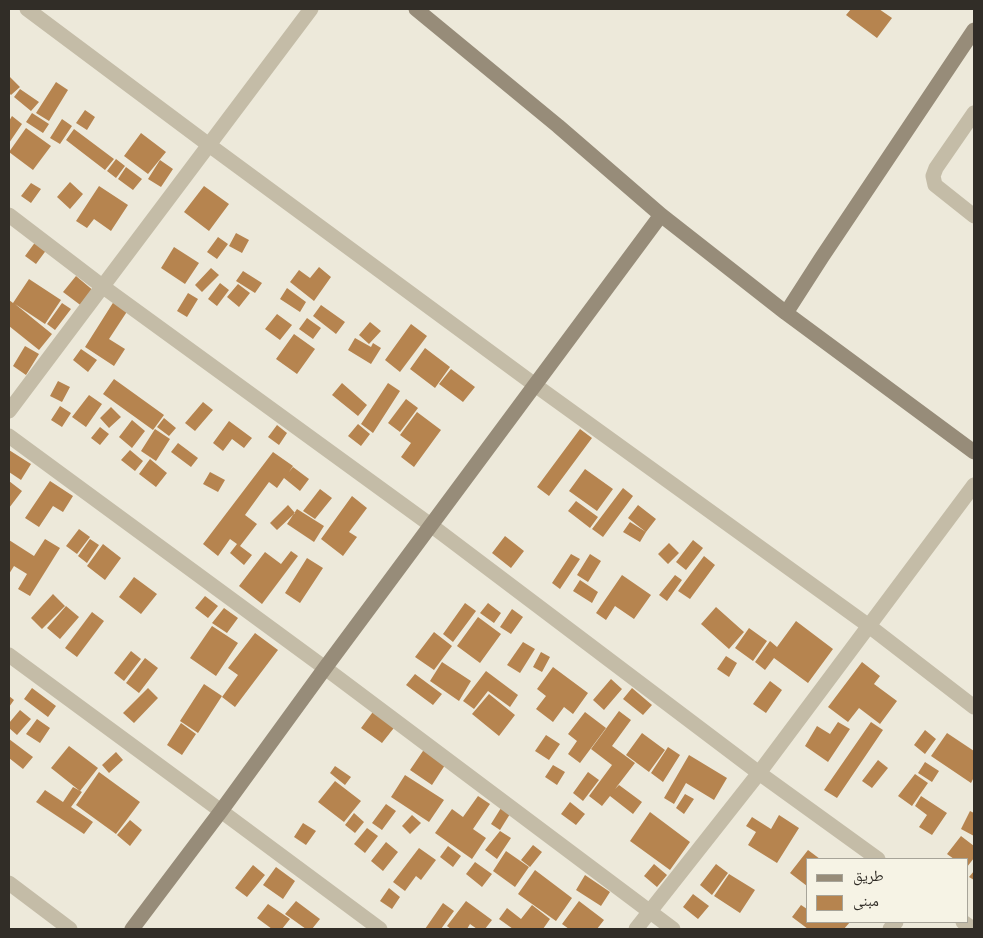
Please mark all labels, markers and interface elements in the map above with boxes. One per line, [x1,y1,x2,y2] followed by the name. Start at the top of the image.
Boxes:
[806,858,968,923] legend
[853,867,884,884] text: طريق
[853,892,879,909] text: مبنى

